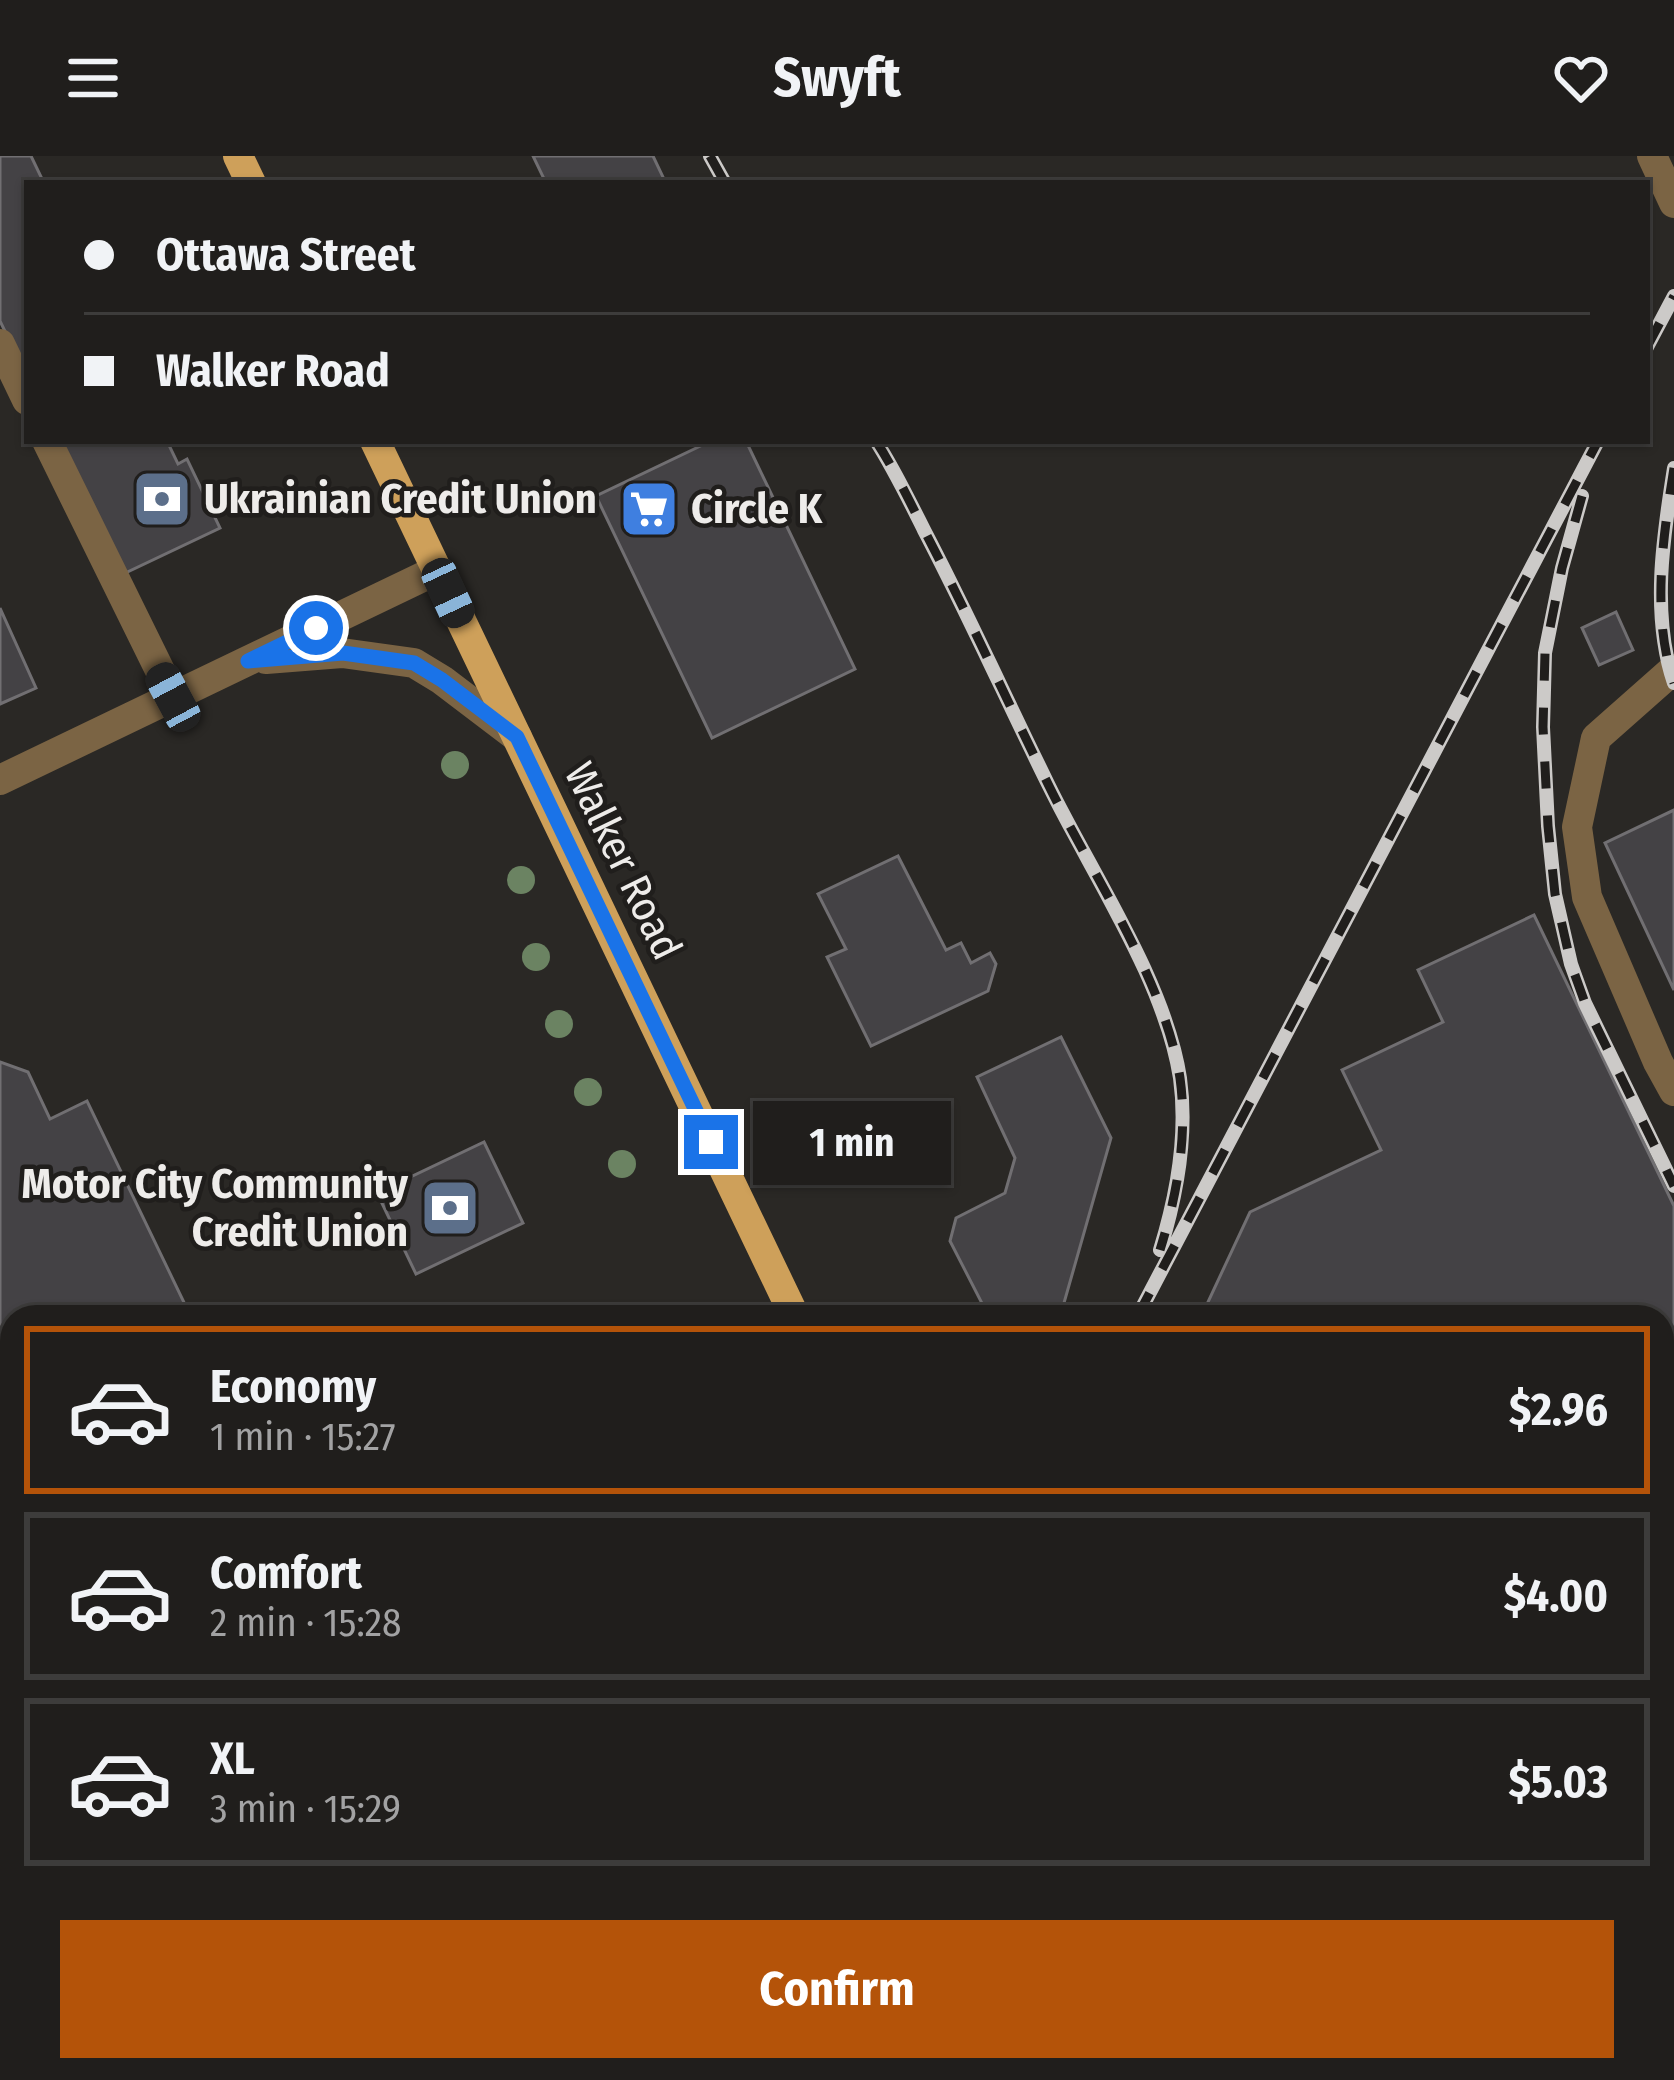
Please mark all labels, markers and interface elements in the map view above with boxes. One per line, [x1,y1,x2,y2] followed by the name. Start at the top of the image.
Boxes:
[60,45,126,111] icon: menu
[1548,45,1614,111] icon: heart
[773,46,901,110] text: Swyft
[156,228,416,282] text: Ottawa Street
[156,344,390,398] text: Walker Road
[131,468,193,530] bank icon: Ukrainian Credit Union
[204,474,597,524] place label: Ukrainian Credit Union
[618,478,680,540] supermarket icon: Circle K
[691,484,823,534] place label: Circle K
[416,553,480,633] car
[289,601,343,655] route start
[140,657,206,737] car
[554,754,692,968] street label: Walker Road
[753,1100,951,1184] callout: 1 min
[684,1115,738,1169] route end
[810,1120,894,1166] text: 1 min
[21,1159,409,1257] place label: Motor City Community Credit Union
[419,1177,481,1239] bank icon: Motor City Community Credit Union
[66,1356,174,1464] icon: car
[210,1360,376,1414] text: Economy
[1509,1383,1608,1437] text: $2.96
[210,1414,395,1460] text: 1 min · 15:27
[66,1542,174,1650] icon: car
[210,1546,362,1600] text: Comfort
[1504,1569,1608,1623] text: $4.00
[210,1600,401,1646] text: 2 min · 15:28
[66,1728,174,1836] icon: car
[210,1732,255,1786] text: XL
[1508,1755,1608,1809] text: $5.03
[210,1786,401,1832] text: 3 min · 15:29
[60,1920,1614,2058] button: Confirm

